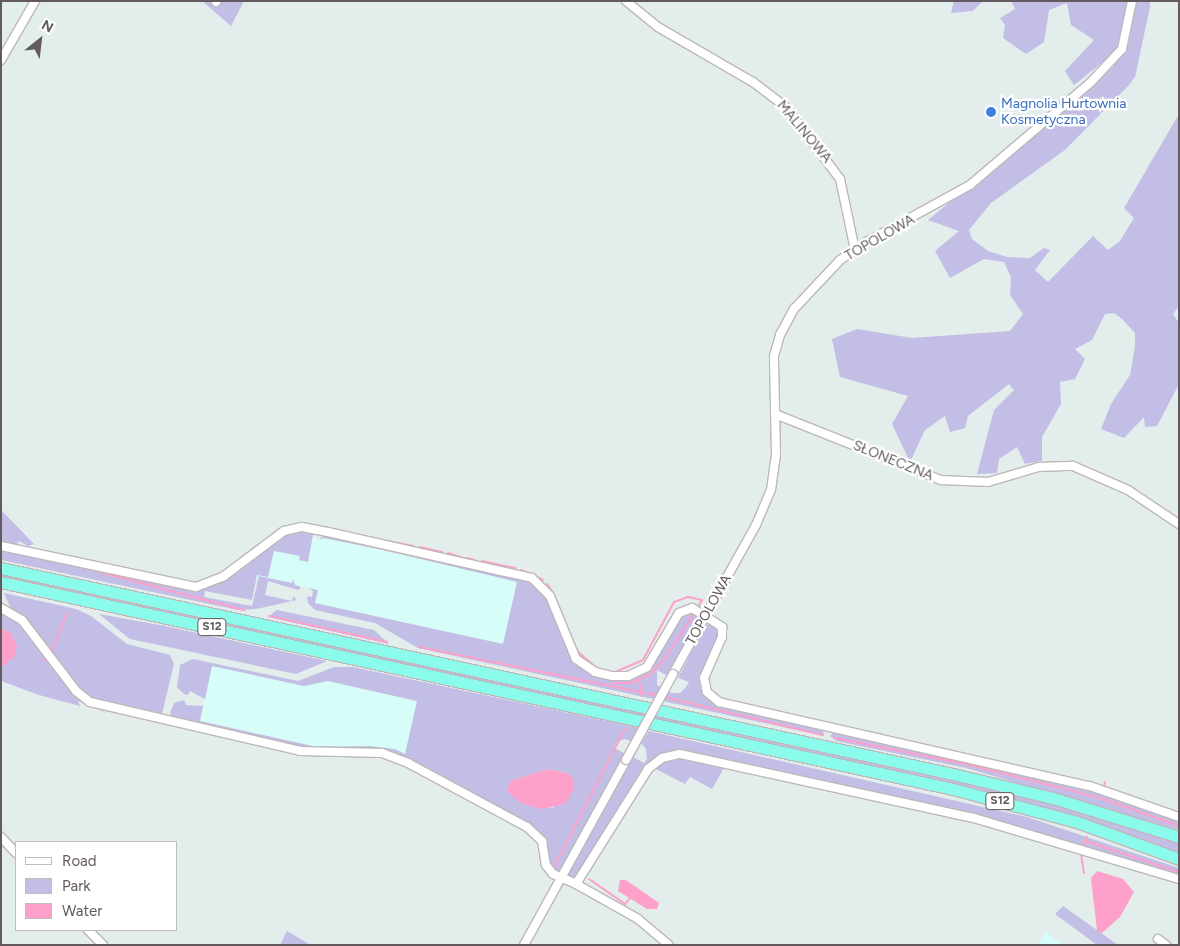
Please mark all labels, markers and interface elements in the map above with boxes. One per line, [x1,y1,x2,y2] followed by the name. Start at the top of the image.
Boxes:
[15,15,65,65] north arrow
[39,16,56,36] text: N
[1001,96,1126,128] place label: Magnolia Hurtownia Kosmetyczna
[773,97,835,167] street label: MALINOWA
[985,106,997,118] marker: Magnolia Hurtownia Kosmetyczna
[842,211,918,265] street label: TOPOLOWA
[850,437,936,485] street label: SŁONECZNA
[683,572,735,648] street label: TOPOLOWA
[197,618,227,636] road number: S12
[985,791,1015,810] road number: S12
[15,841,178,931] legend
[62,852,97,870] text: Road
[62,877,91,895] text: Park
[62,902,102,920] text: Water

